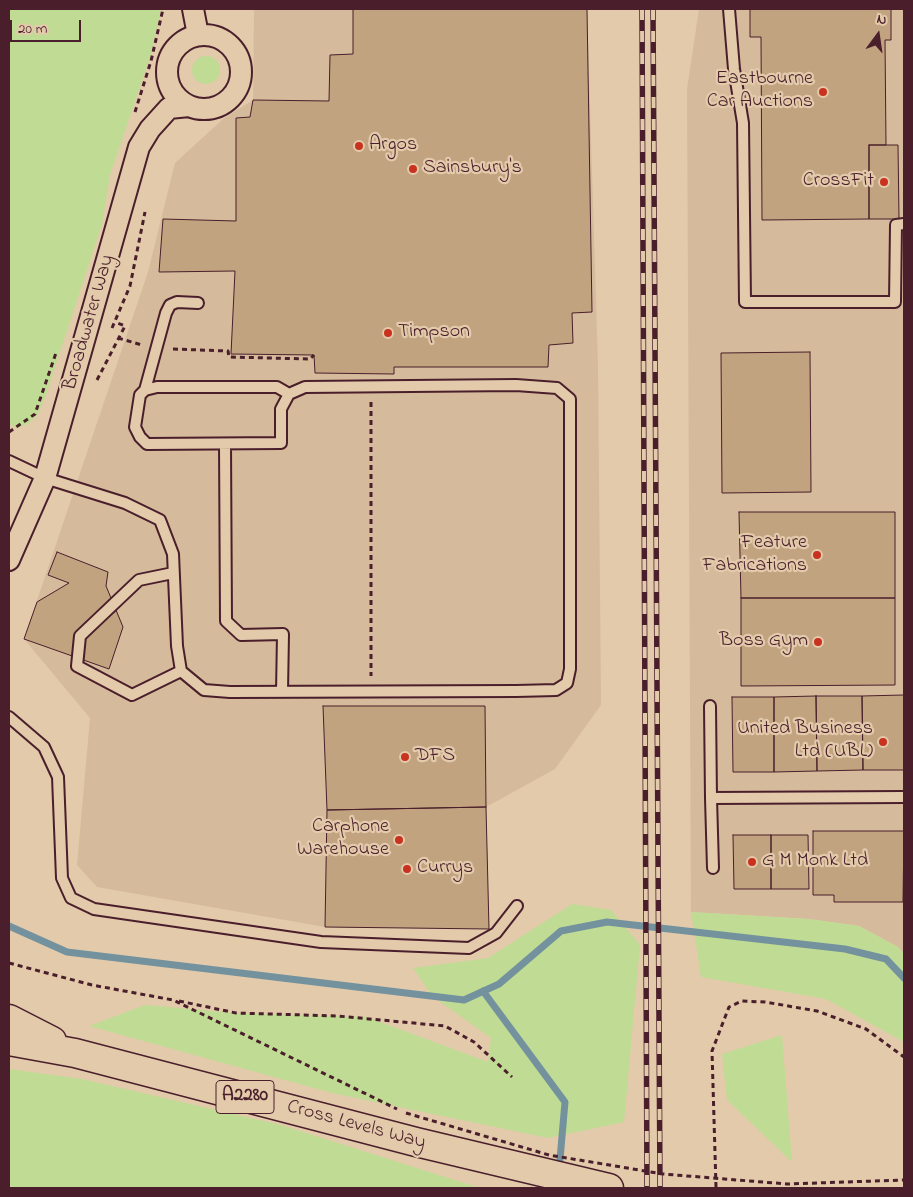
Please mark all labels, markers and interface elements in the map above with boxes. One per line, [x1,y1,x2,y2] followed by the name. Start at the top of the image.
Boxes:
[875,9,889,31] text: N
[12,10,84,42] scale bar
[853,10,903,60] north arrow
[18,18,47,40] text: 20 m
[707,68,813,115] place label: Eastbourne Car Auctions
[817,86,829,98] marker: Eastbourne Car Auctions
[369,134,417,158] place label: Argos
[353,140,365,152] marker: Argos
[423,157,522,181] place label: Sainsbury's
[407,163,419,175] marker: Sainsbury's
[803,170,874,194] place label: CrossFit
[878,176,890,188] marker: CrossFit
[59,252,121,394] street label: Broadwater Way
[398,321,470,345] place label: Timpson
[382,327,394,339] marker: Timpson
[702,532,807,579] place label: Feature Fabrications
[811,549,823,561] marker: Feature Fabrications
[720,630,808,654] place label: Boss Gym
[812,636,824,648] marker: Boss Gym
[737,718,873,765] place label: United Business Ltd (UBL)
[877,736,889,748] marker: United Business Ltd (UBL)
[415,745,455,769] place label: DFS
[399,751,411,763] marker: DFS
[297,816,389,863] place label: Carphone Warehouse
[393,834,405,846] marker: Carphone Warehouse
[762,850,868,874] place label: G M Monk Ltd
[746,856,758,868] marker: G M Monk Ltd
[417,857,473,881] place label: Currys
[401,863,413,875] marker: Currys
[216,1080,274,1114] road number: A2280
[284,1096,428,1156] street label: Cross Levels Way

